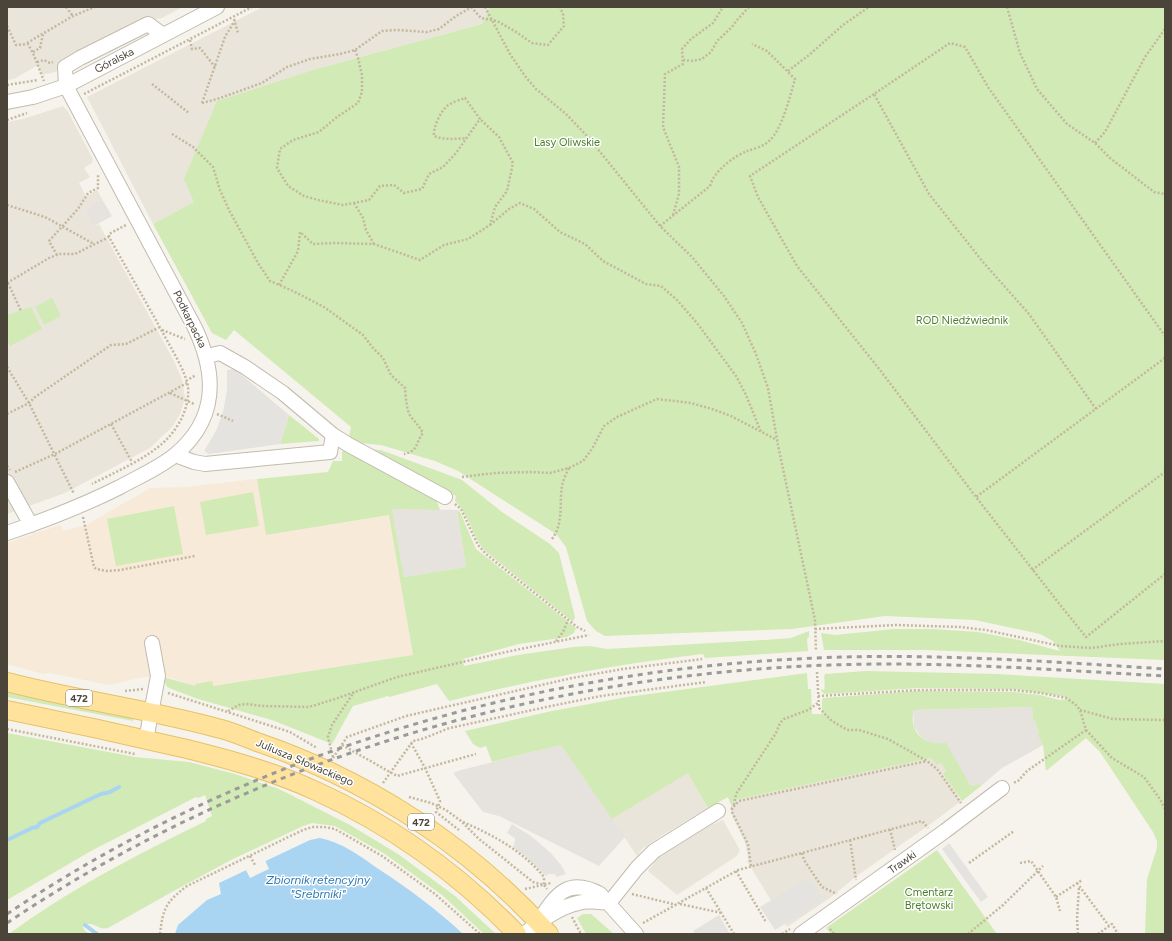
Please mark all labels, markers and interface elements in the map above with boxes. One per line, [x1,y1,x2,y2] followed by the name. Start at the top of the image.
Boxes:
[92,45,136,76] street label: Góralska
[534,136,600,149] park label: Lasy Oliwskie
[170,288,209,350] street label: Podkarpacka
[916,314,1009,327] park label: ROD Niedźwiednik
[66,690,92,706] road number: 472
[254,736,356,789] street label: Juliusza Słowackiego
[408,814,434,830] road number: 472
[886,848,919,877] street label: Trawki
[266,873,371,901] water label: Zbiornik retencyjny "Srebrniki"
[905,886,953,912] park label: Cmentarz Brętowski

